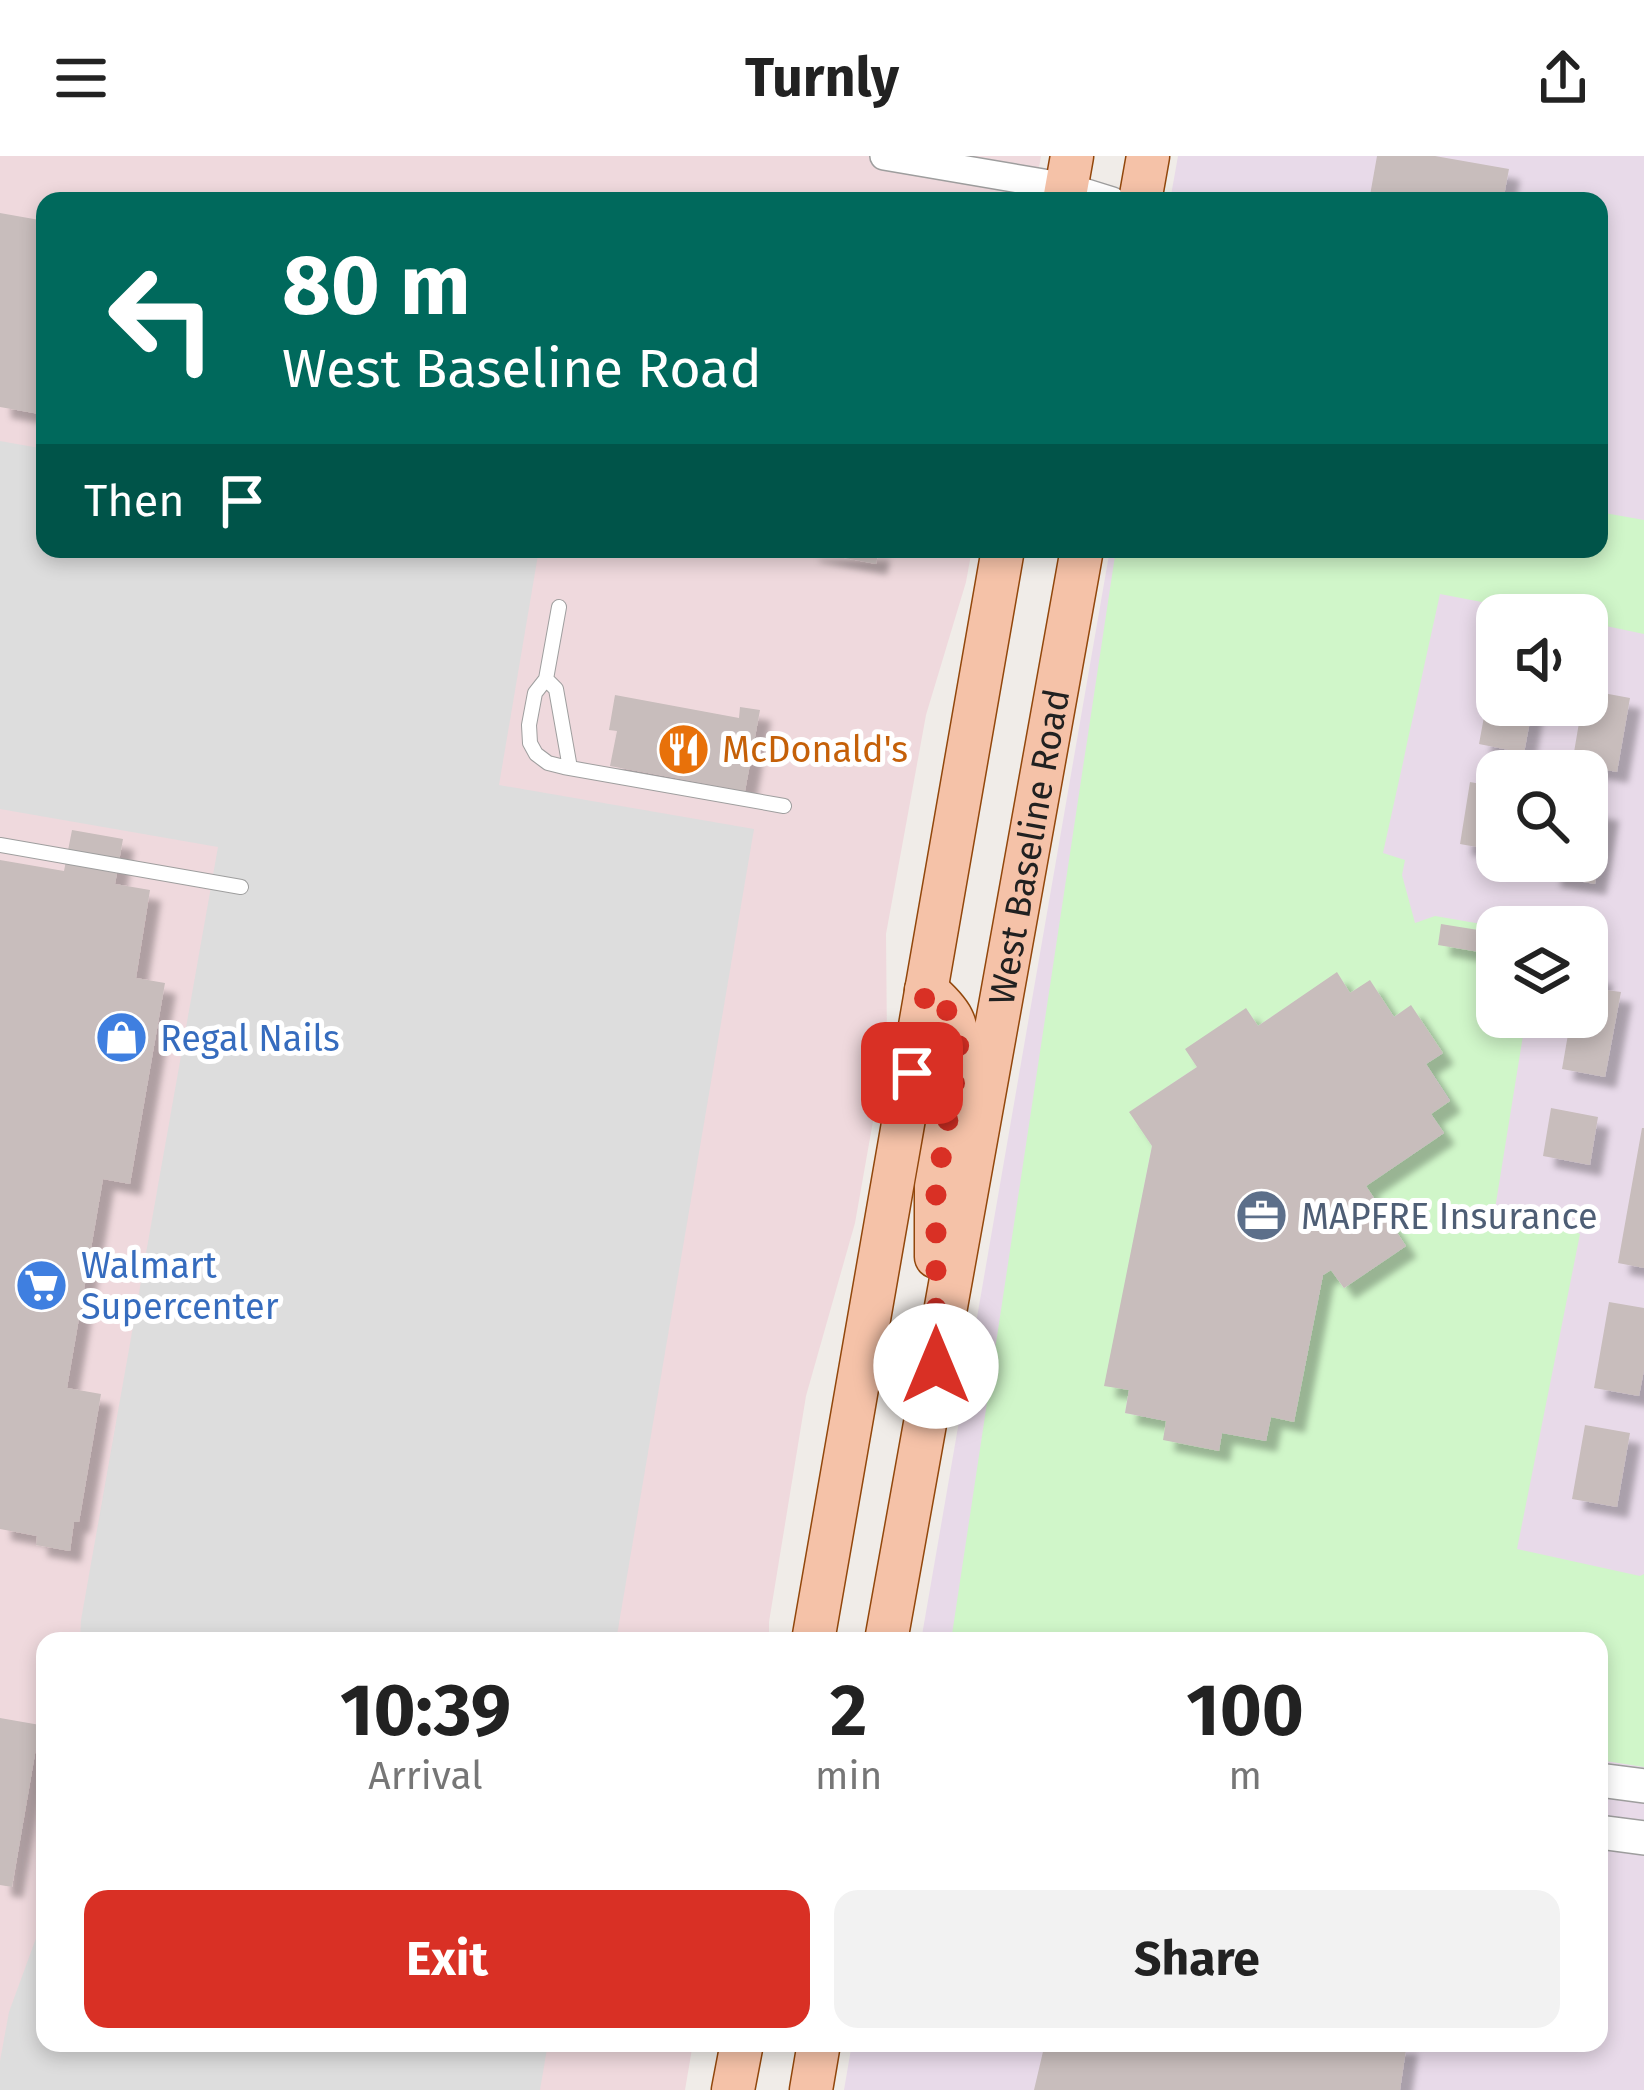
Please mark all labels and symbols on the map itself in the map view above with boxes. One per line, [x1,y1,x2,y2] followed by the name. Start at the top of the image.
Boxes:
[980,686,1079,1008] street label: West Baseline Road
[655,721,711,777] restaurant icon: McDonald's
[722,728,908,772] place label: McDonald's
[93,1010,149,1066] shop icon: Regal Nails
[160,1017,340,1061] place label: Regal Nails
[861,1022,963,1124] pin
[1234,1188,1290,1244] office icon: MAPFRE Insurance
[1301,1195,1598,1239] place label: MAPFRE Insurance
[81,1244,279,1329] place label: Walmart Supercenter
[14,1258,70,1314] supermarket icon: Walmart Supercenter
[873,1303,999,1429] position arrow

